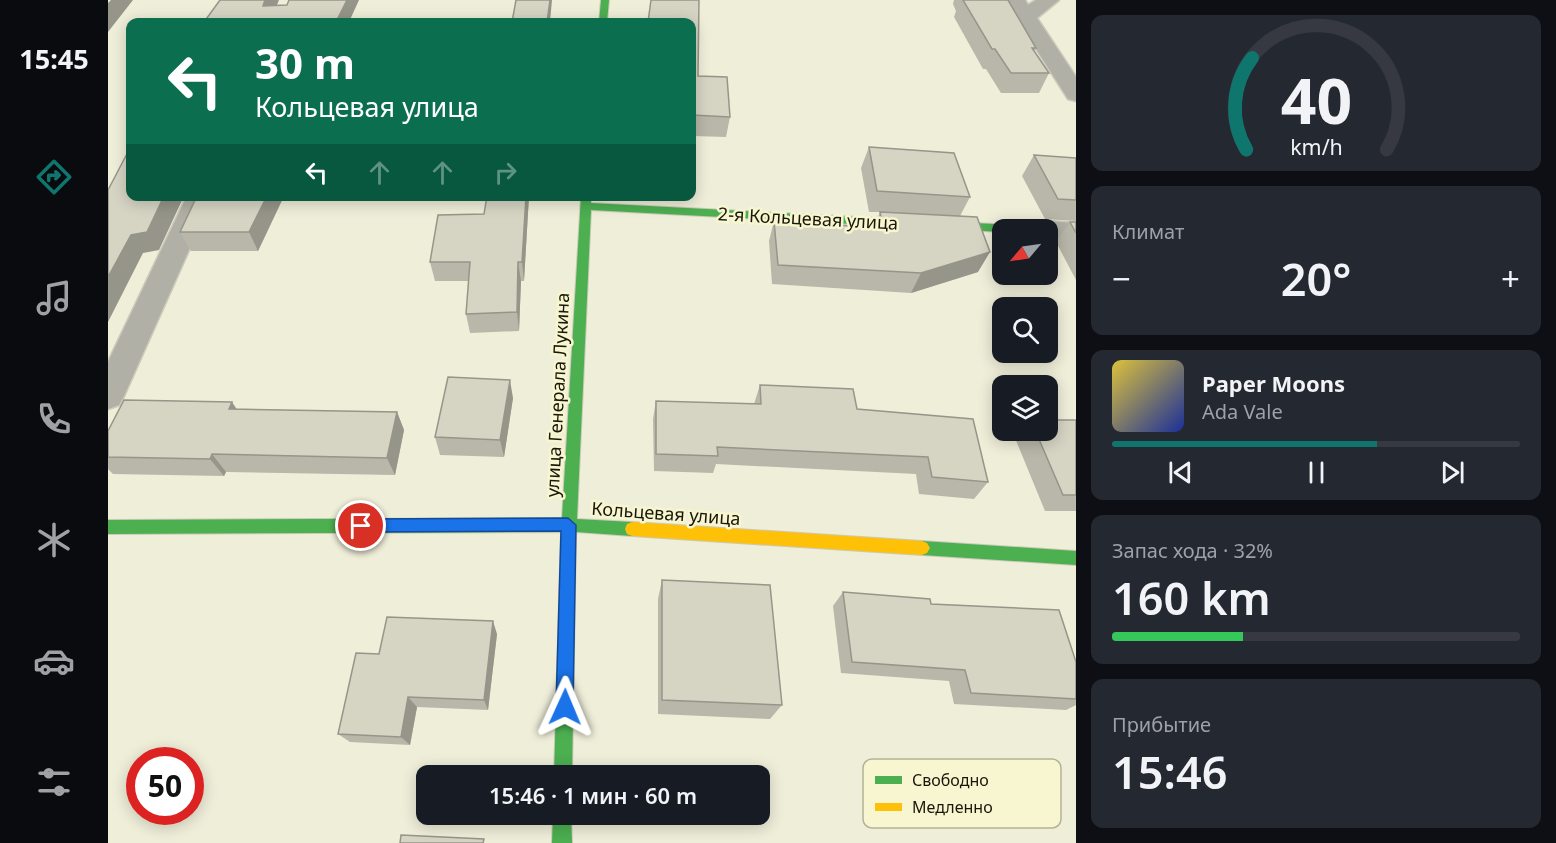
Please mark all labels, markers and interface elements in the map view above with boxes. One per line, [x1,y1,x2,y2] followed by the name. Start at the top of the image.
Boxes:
[255,34,355,91] text: 30 m
[19,40,89,77] text: 15:45
[156,42,234,120] icon: left
[1280,57,1352,142] text: 40
[255,88,479,125] text: Кольцевая улица
[1290,132,1342,161] text: km/h
[33,156,75,198] icon: directions
[300,156,333,189] icon: left
[363,156,396,189] icon: ahead
[426,156,459,189] icon: ahead
[489,156,522,189] icon: right
[717,201,899,235] street label: 2-я Кольцевая улица
[1112,218,1184,245] text: Климат
[992,219,1058,285] north arrow
[992,219,1058,441] map controls
[1281,248,1351,309] text: 20°
[1112,256,1131,301] text: −
[1501,256,1520,301] text: +
[33,277,75,319] icon: music
[540,292,574,498] street label: улица Генерала Лукина
[992,297,1058,363] button: search
[1202,368,1345,398] text: Paper Moons
[992,375,1058,441] button: layers
[33,398,75,440] icon: phone
[1202,398,1283,425] text: Ada Vale
[1164,456,1197,489] icon: previous
[1300,456,1333,489] icon: pause
[1436,456,1469,489] icon: next
[591,496,741,530] street label: Кольцевая улица
[335,500,386,551] pin
[344,509,377,542] icon: arrive
[33,519,75,561] icon: climate
[1112,537,1273,564] text: Запас хода · 32%
[1112,567,1271,628] text: 160 km
[33,640,75,682] icon: car
[533,675,597,739] position arrow
[1112,711,1211,738] text: Прибытие
[1112,741,1227,802] text: 15:46
[126,747,204,825] speed limit sign: 50
[863,759,1061,828] legend
[33,761,75,803] icon: filters
[912,769,989,791] text: Свободно
[489,780,697,810] text: 15:46 · 1 мин · 60 m
[912,796,993,818] text: Медленно

